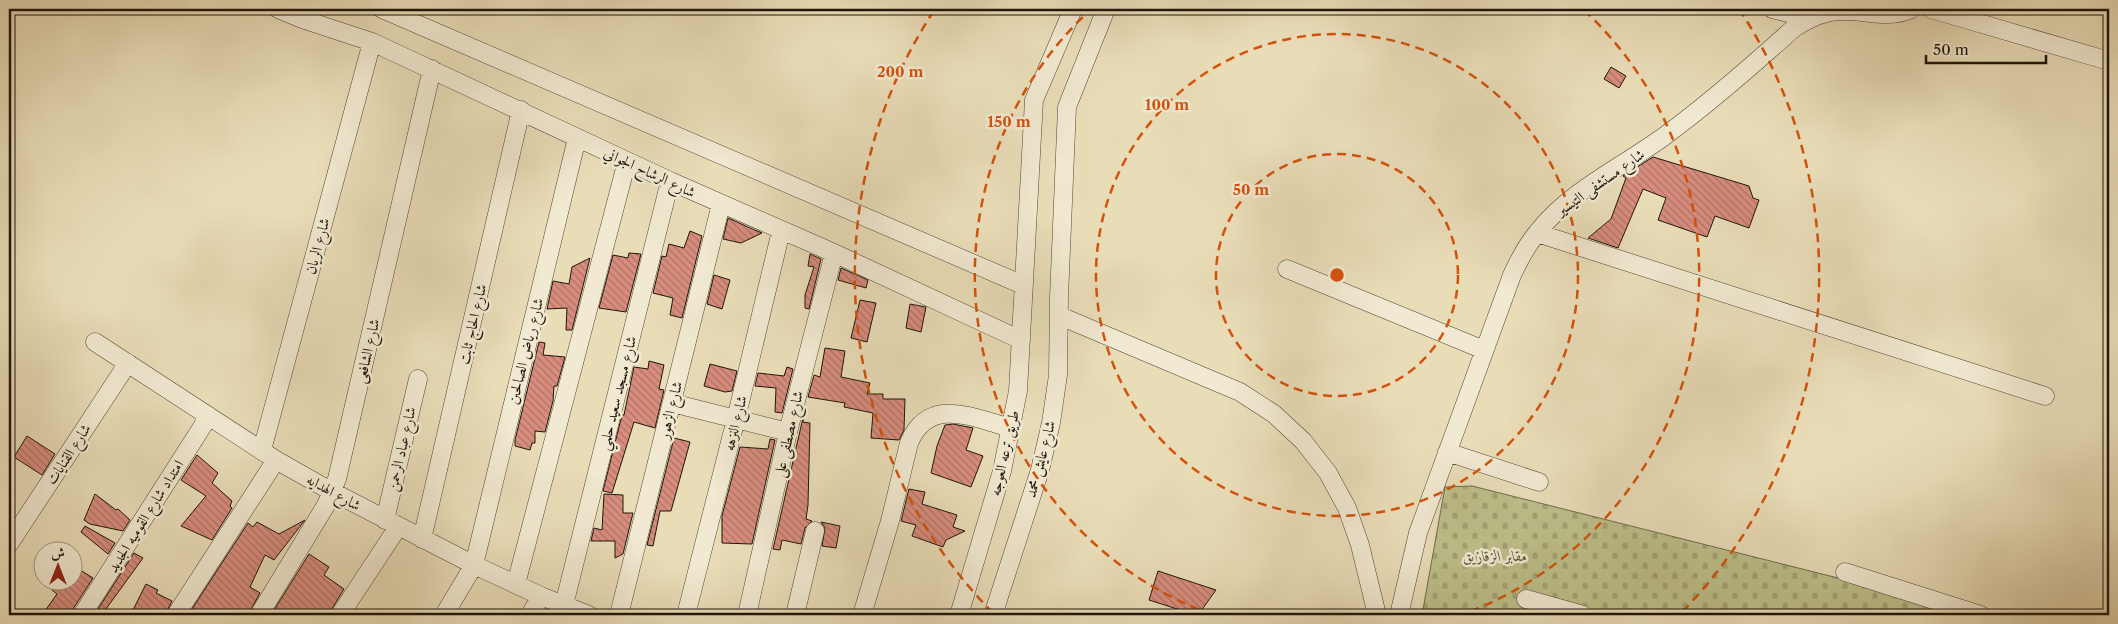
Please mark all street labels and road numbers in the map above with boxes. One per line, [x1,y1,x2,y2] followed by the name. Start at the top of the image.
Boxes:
[599,142,699,205] street label: شارع الرشاح الجواني
[1550,144,1650,224] street label: شارع مستشفى التيسير
[300,216,337,277] street label: شارع الريان
[454,282,494,367] street label: شارع الحاج ثابت
[503,296,551,407] street label: شارع رياض الصالحىن
[350,317,388,386] street label: شارع الشافعى
[594,334,645,453] street label: شارع مسجد سعيد حلمي
[653,379,690,444] street label: شارع الزهور
[769,389,811,480] street label: شارع مصطفى على
[719,393,755,454] street label: شارع النزهه
[382,405,424,494] street label: شارع عباد الرحمن
[985,408,1024,498] street label: طريق ترعه العوجه
[1021,418,1063,501] street label: شارع عايش محمد
[41,420,98,490] street label: شارع القنايات
[103,456,191,578] street label: امتداد شارع القوميه الجديد
[302,469,364,518] street label: شارع الهدايه

